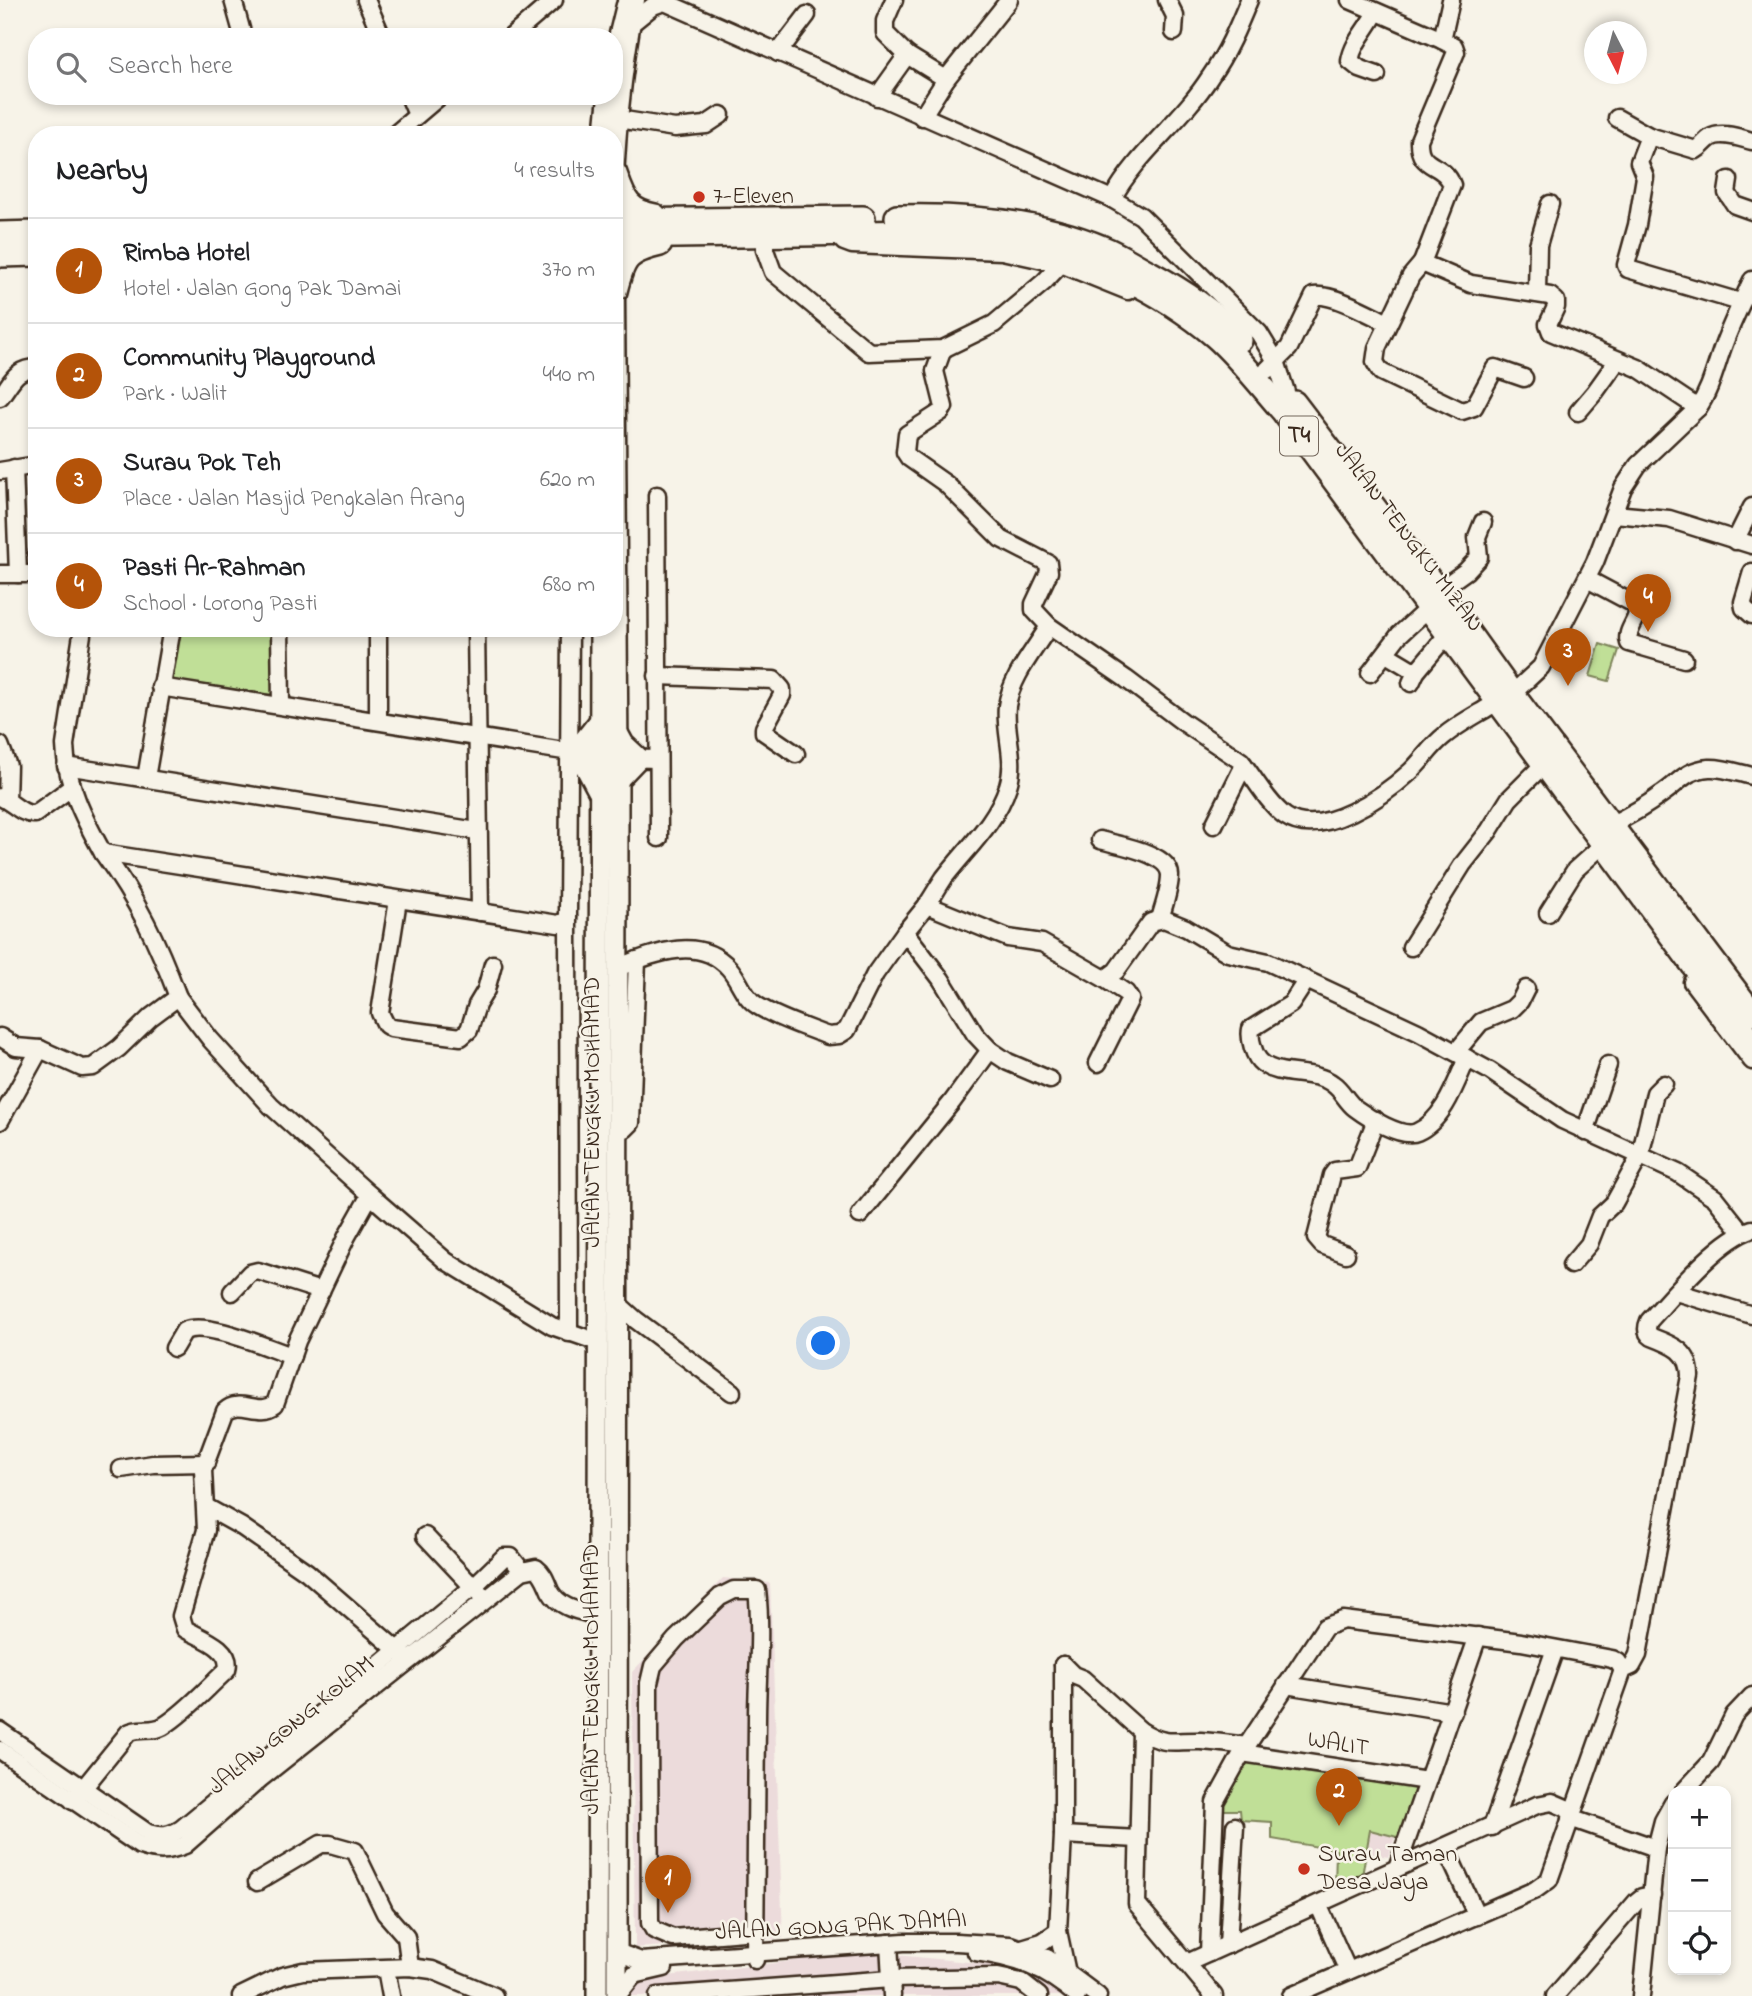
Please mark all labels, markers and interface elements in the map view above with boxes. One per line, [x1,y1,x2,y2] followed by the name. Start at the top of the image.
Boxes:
[1584,21,1647,84] north arrow
[28,28,623,105] search box
[52,48,90,86] icon: search
[108,48,233,86] text: Search here
[56,150,148,194] text: Nearby
[514,155,595,188] text: 4 results
[713,180,794,215] place label: 7-Eleven
[691,189,707,205] marker: 7-Eleven
[123,235,250,273] text: Rimba Hotel
[75,254,83,287] text: 1
[542,254,595,287] text: 370 m
[123,273,401,306] text: Hotel · Jalan Gong Pak Damai
[123,340,375,378] text: Community Playground
[73,359,85,392] text: 2
[543,359,595,392] text: 440 m
[123,378,227,411] text: Park · Walit
[1280,416,1318,456] road number: T4
[1325,436,1491,640] street label: JALAN TENGKU MIZAN
[123,445,281,483] text: Surau Pok Teh
[74,464,84,497] text: 3
[540,464,595,497] text: 620 m
[123,483,465,516] text: Place · Jalan Masjid Pengkalan Arang
[123,550,305,588] text: Pasti Ar-Rahman
[74,569,84,602] text: 4
[543,569,595,602] text: 680 m
[1625,574,1671,632] pin: 4
[123,588,317,621] text: School · Lorong Pasti
[1545,628,1591,686] pin: 3
[576,977,611,1247] street label: JALAN TENGKU MOHAMAD
[806,1326,840,1360] your location
[575,1544,610,1814] street label: JALAN TENGKU MOHAMAD
[201,1648,383,1804] street label: JALAN GONG KOLAM
[1305,1723,1371,1767] street label: WALIT
[1316,1768,1362,1826] pin: 2
[1668,1786,1731,1975] map controls
[1668,1786,1731,1849] button: +
[1317,1838,1457,1902] place label: Surau Taman Desa Jaya
[1668,1849,1731,1912] button: −
[645,1855,691,1913] pin: 1
[1296,1861,1312,1877] marker: Surau Taman Desa Jaya
[714,1903,968,1951] street label: JALAN GONG PAK DAMAI
[1668,1912,1731,1975] button: locate

